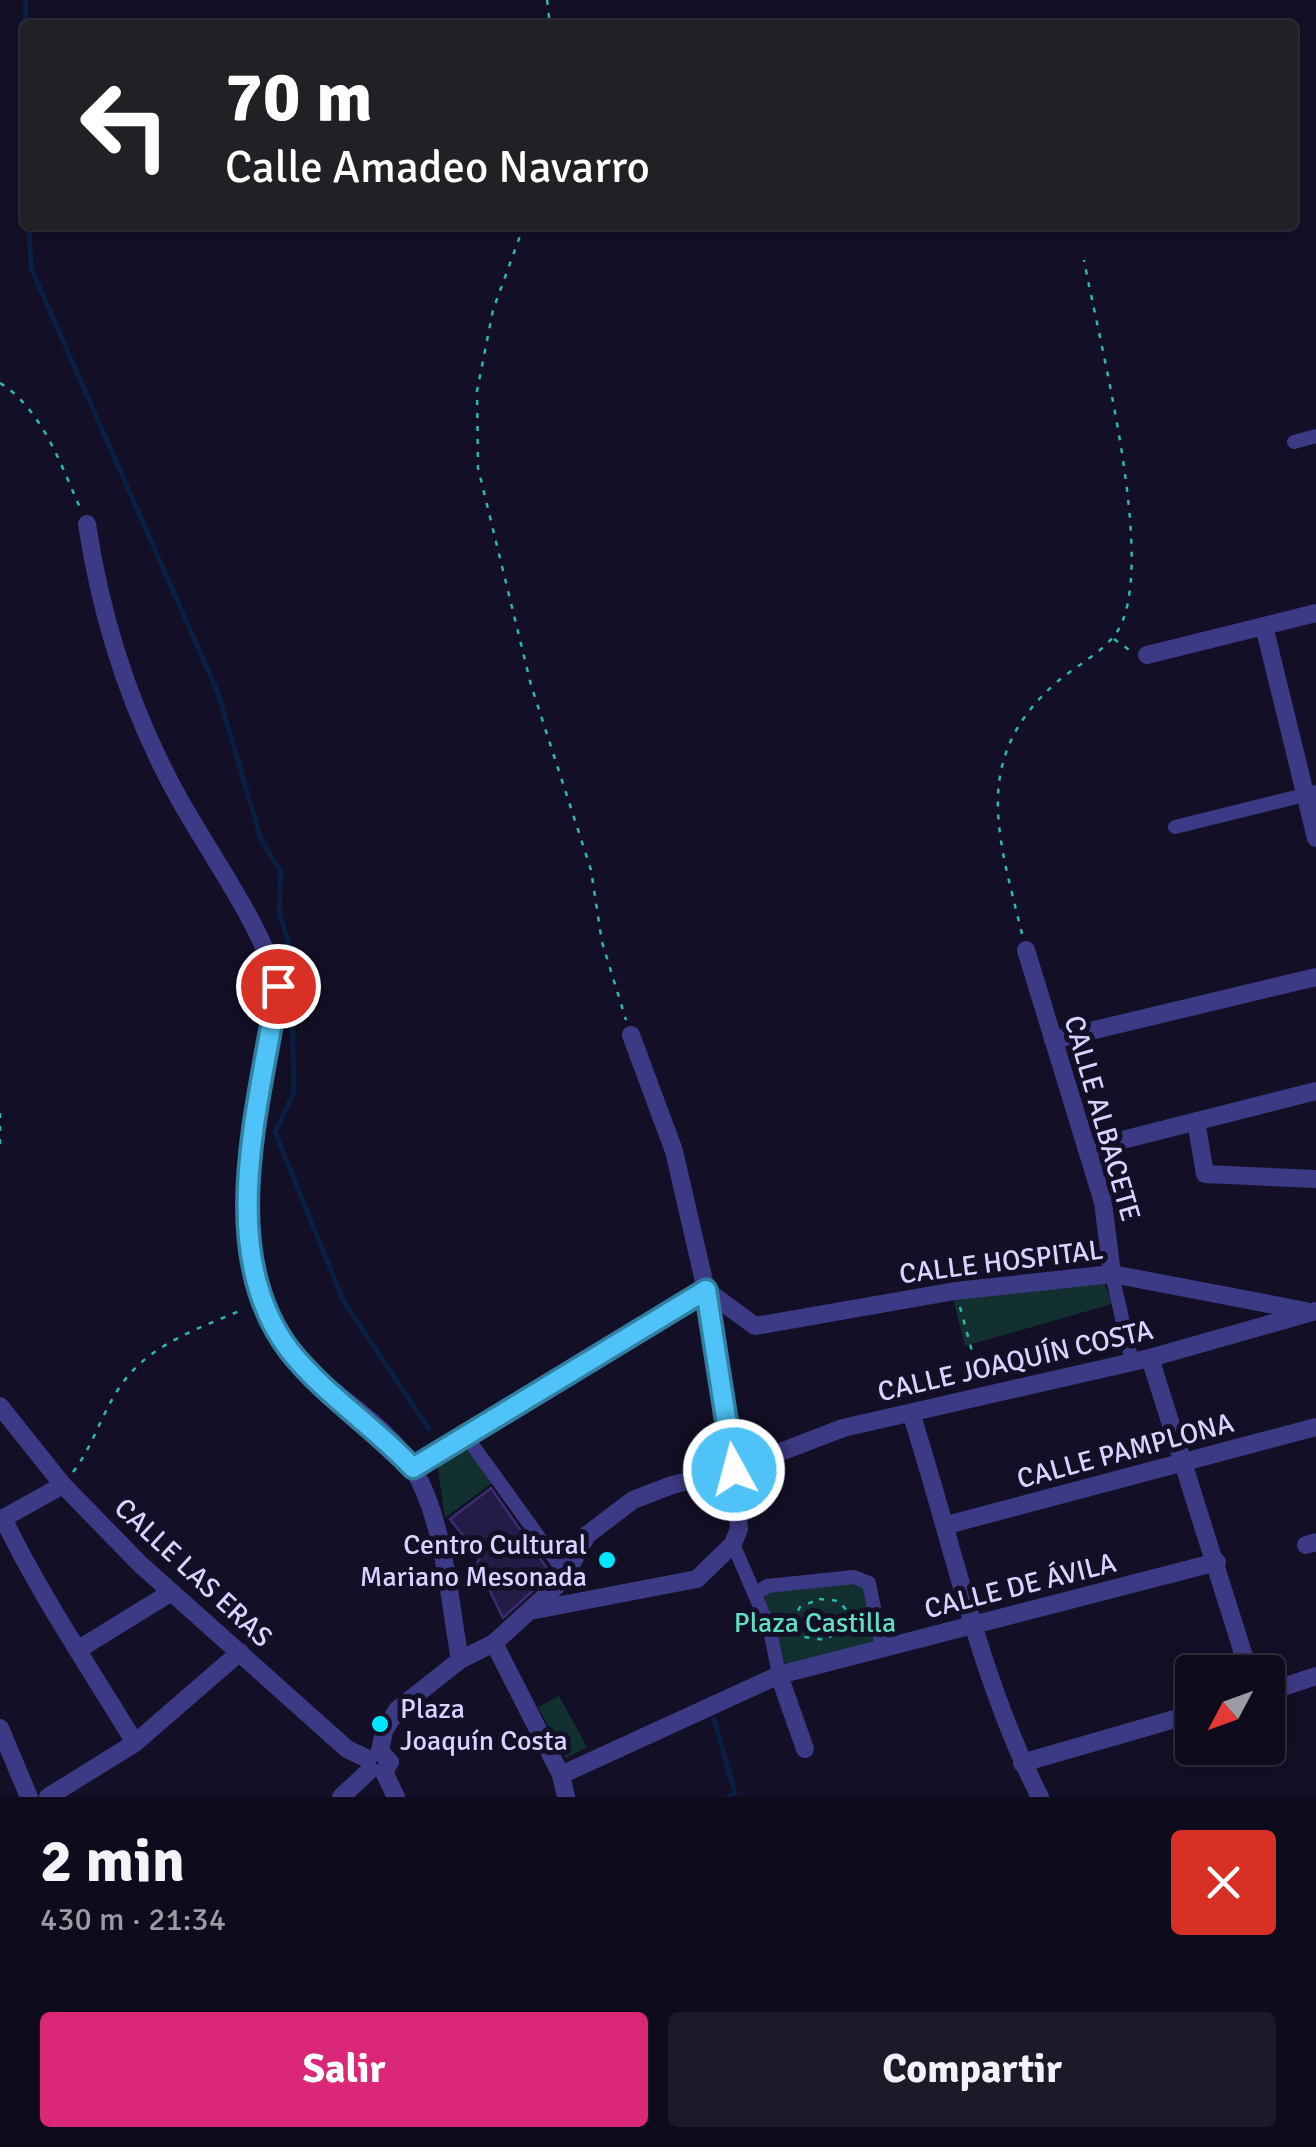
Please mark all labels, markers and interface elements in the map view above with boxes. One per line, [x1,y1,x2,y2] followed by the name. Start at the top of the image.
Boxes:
[225,54,373,140] text: 70 m
[60,60,190,190] icon: left
[225,140,650,195] text: Calle Amadeo Navarro
[236,944,321,1029] pin
[251,959,306,1014] icon: arrive
[1056,1012,1148,1225] street label: CALLE ALBACETE
[897,1233,1105,1291] street label: CALLE HOSPITAL
[874,1313,1156,1409] street label: CALLE JOAQUÍN COSTA
[1013,1406,1237,1496] street label: CALLE PAMPLONA
[682,1418,786,1522] position arrow
[107,1491,279,1654] street label: CALLE LAS ERAS
[360,1528,587,1594] place label: Centro Cultural Mariano Mesonada
[921,1546,1120,1626] street label: CALLE DE ÁVILA
[596,1549,618,1571] marker: Centro Cultural Mariano Mesonada
[734,1606,896,1640] park label: Plaza Castilla
[1175,1655,1285,1765] north arrow
[1175,1655,1285,1765] map controls
[400,1692,568,1758] place label: Plaza Joaquín Costa
[369,1713,391,1735] marker: Plaza Joaquín Costa
[40,1825,185,1899] text: 2 min
[1171,1830,1276,1935] button: close
[40,1900,226,1939] text: 430 m · 21:34
[40,2012,648,2127] button: Salir
[668,2012,1276,2127] button: Compartir

